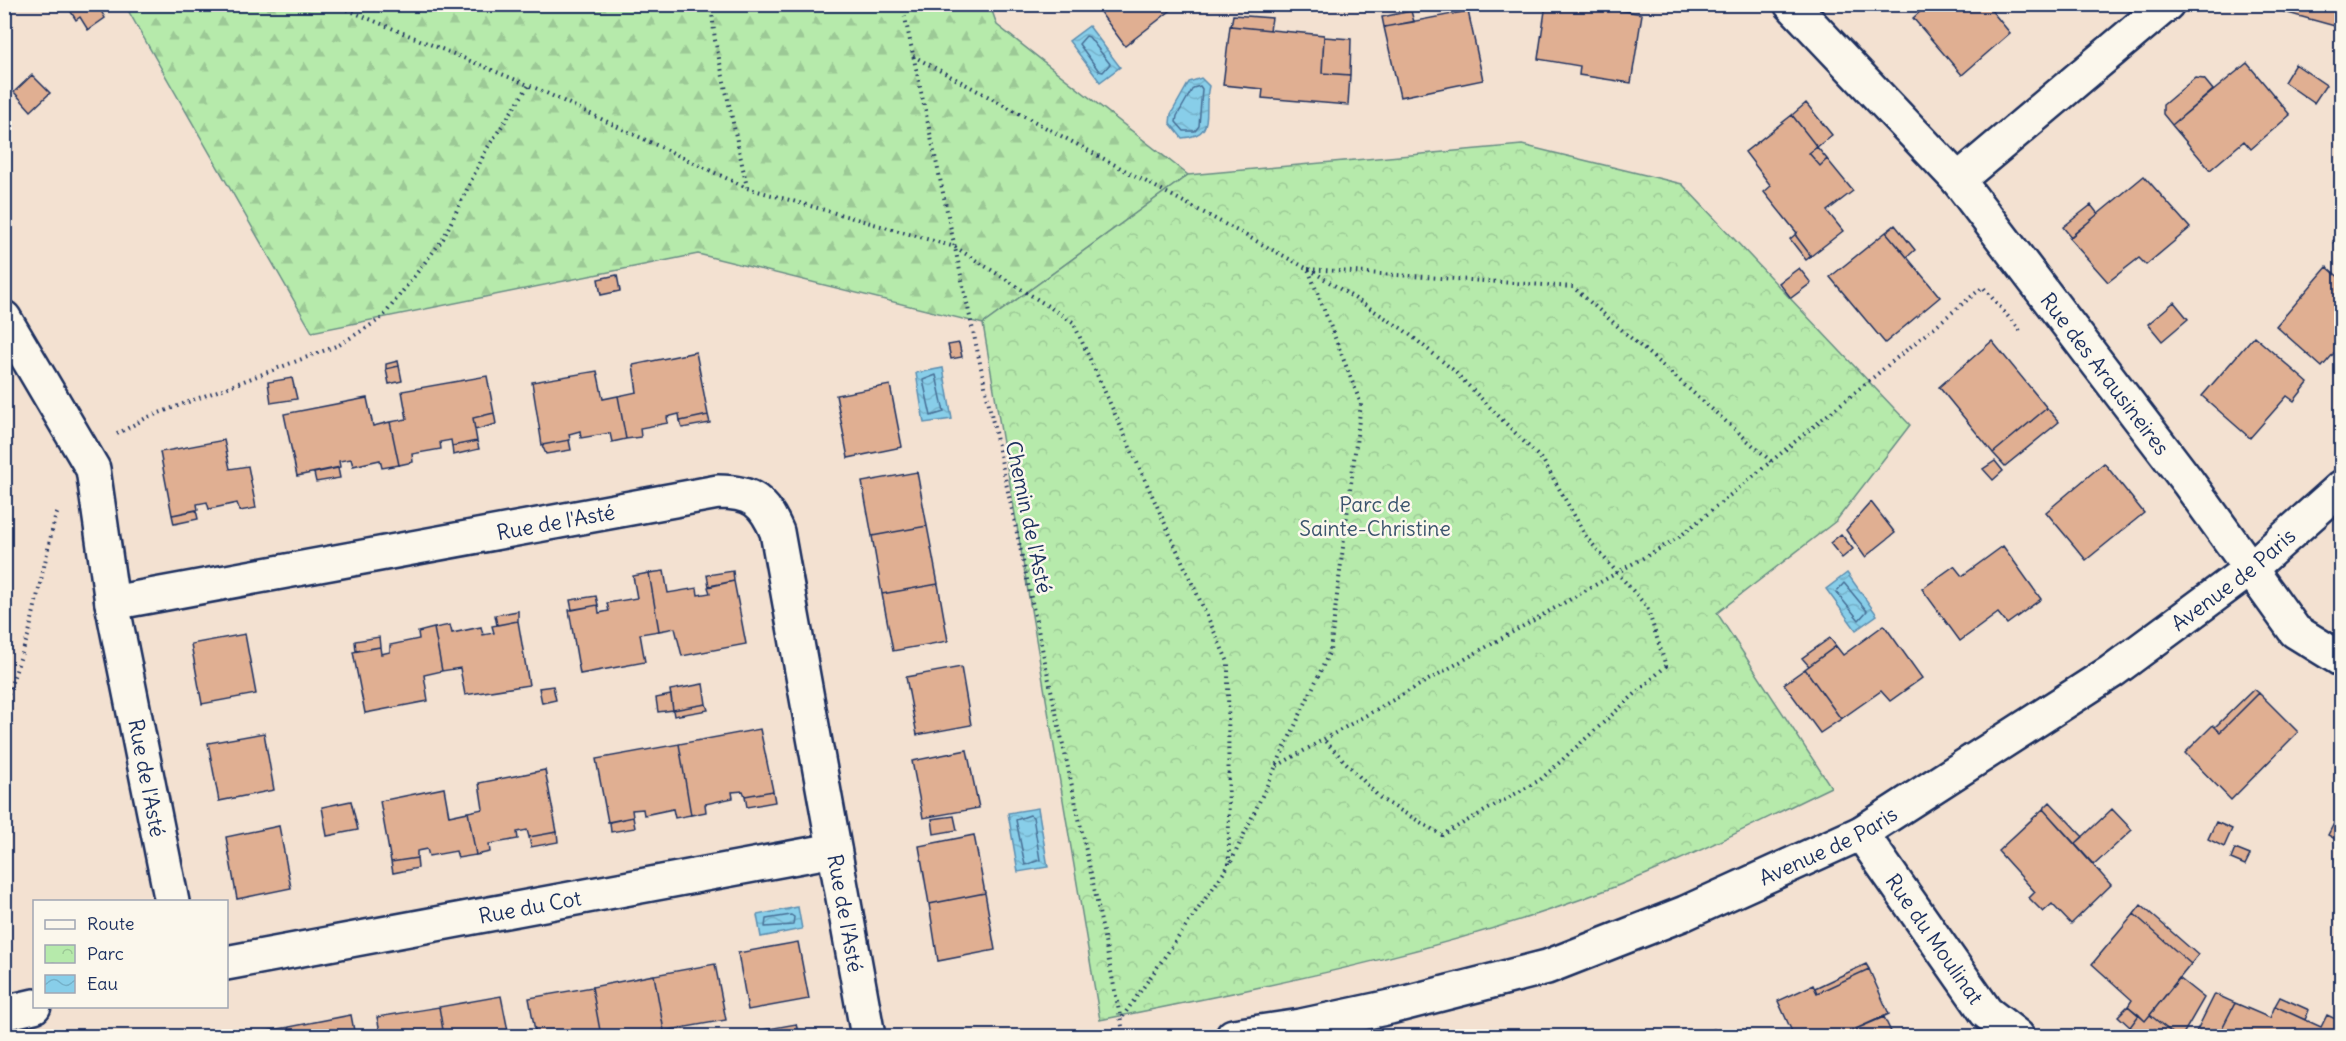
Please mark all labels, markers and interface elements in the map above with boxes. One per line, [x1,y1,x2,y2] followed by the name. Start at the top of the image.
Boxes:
[2035,287,2176,460] street label: Rue des Arausineires
[1000,438,1058,596] street label: Chemin de l'Asté
[1299,491,1451,542] park label: Parc de Sainte-Christine
[494,498,617,546] street label: Rue de l'Asté
[2166,522,2301,636] street label: Avenue de Paris
[122,717,172,839] street label: Rue de l'Asté
[1755,800,1902,891] street label: Avenue de Paris
[822,852,870,974] street label: Rue de l'Asté
[1880,868,1990,1009] street label: Rue du Moulinat
[476,884,583,929] street label: Rue du Cot
[33,900,228,1008] legend
[87,912,135,935] text: Route
[87,942,124,965] text: Parc
[87,972,118,995] text: Eau

